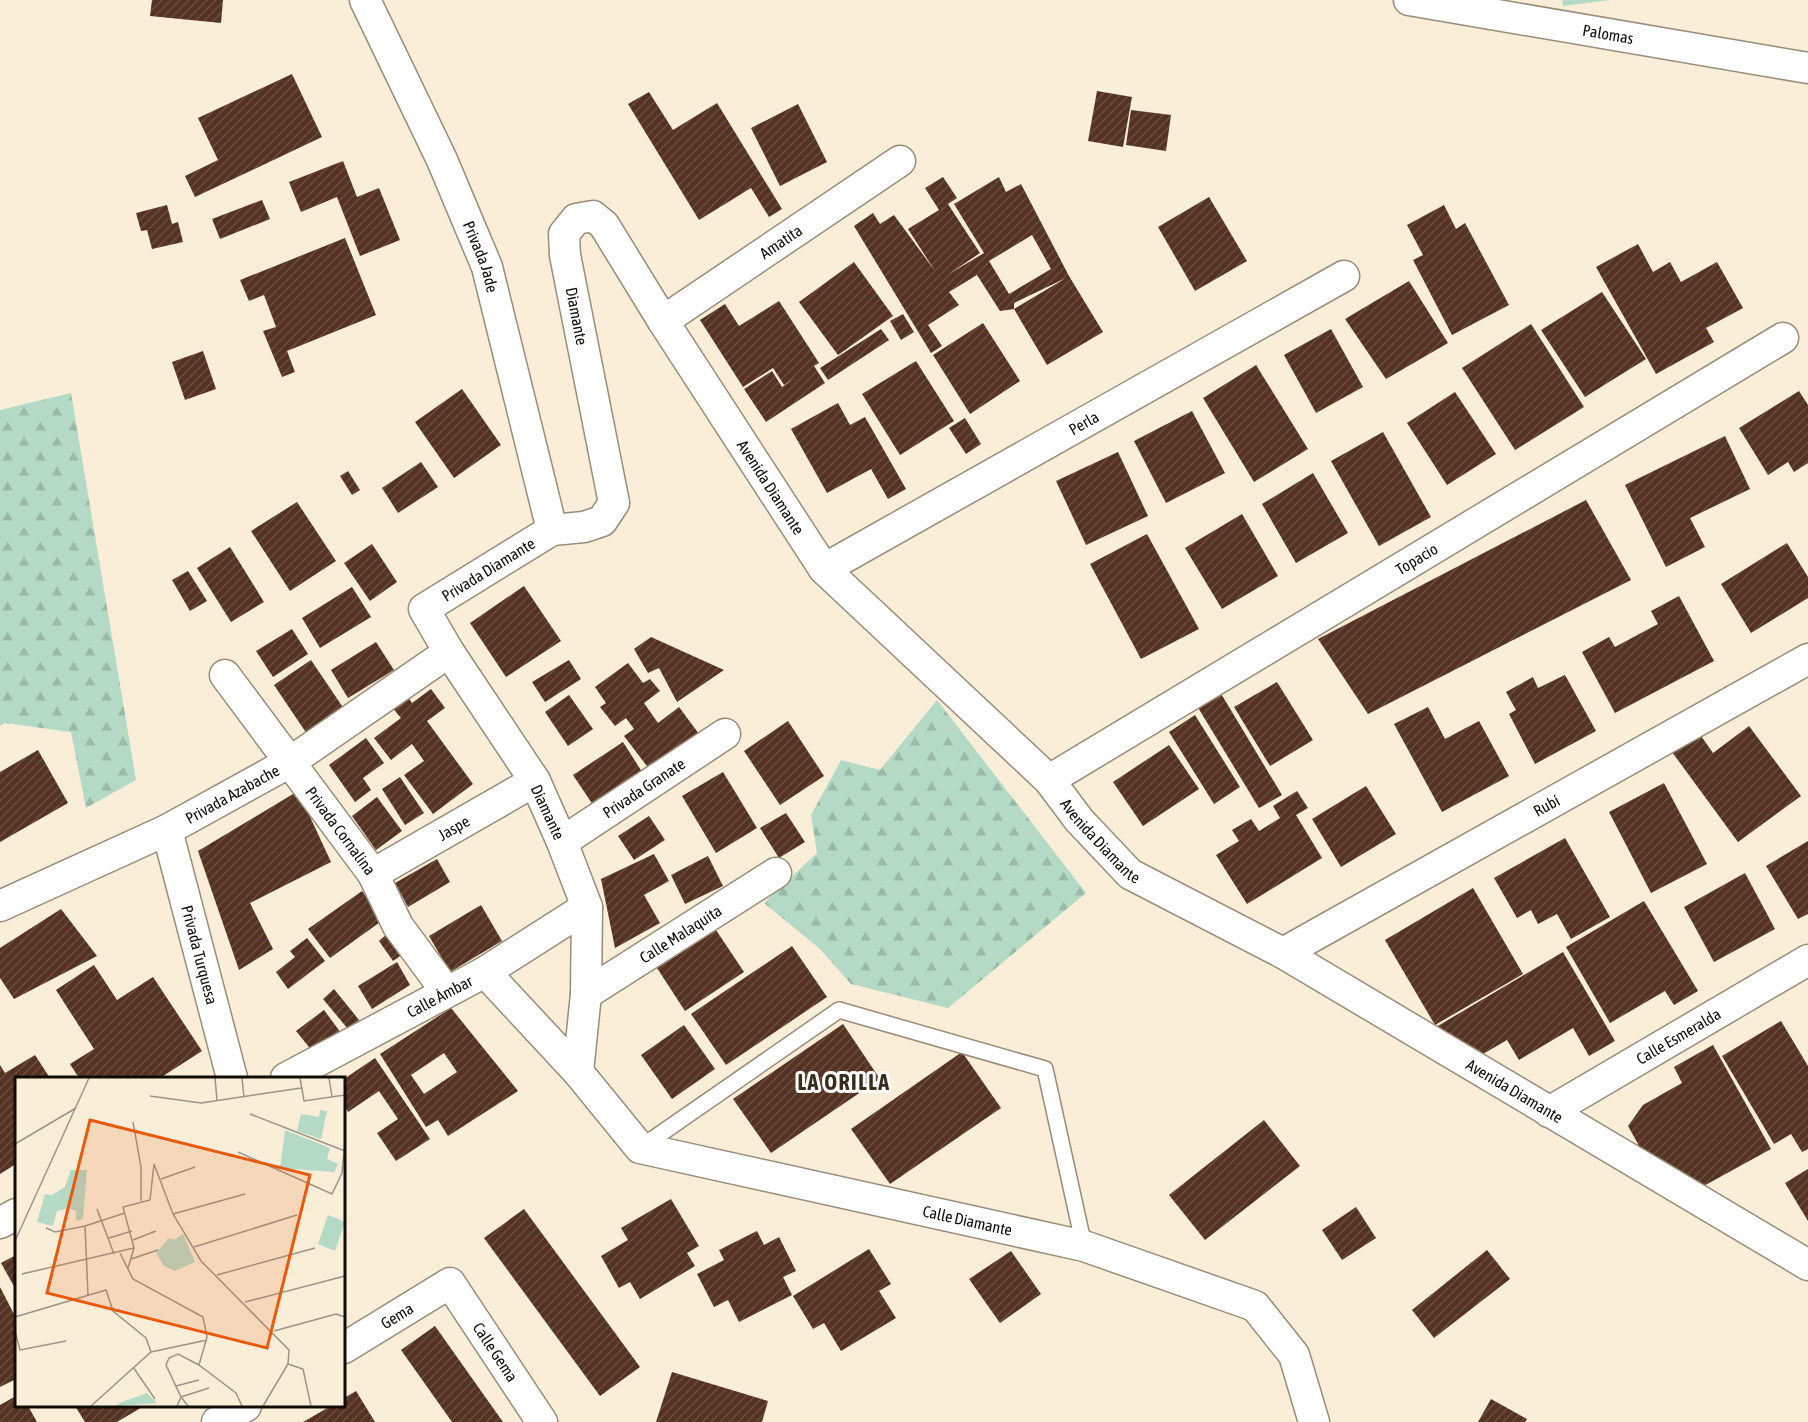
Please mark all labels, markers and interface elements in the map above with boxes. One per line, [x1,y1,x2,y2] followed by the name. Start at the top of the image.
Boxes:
[1581,21,1635,47] street label: Palomas
[460,218,502,294] street label: Privada Jade
[756,221,805,262] street label: Amatita
[563,286,591,346] street label: Diamante
[1066,407,1102,438] street label: Perla
[734,437,808,538] street label: Avenida Diamante
[438,534,538,605] street label: Privada Diamante
[1392,539,1441,578] street label: Topacio
[599,754,688,822] street label: Privada Granate
[182,761,282,827] street label: Privada Azabache
[527,782,569,842] street label: Diamante
[302,783,379,878] street label: Privada Cornalina
[1530,791,1563,820] street label: Rubí
[1057,795,1143,887] street label: Avenida Diamante
[435,812,472,844] street label: Jaspe
[636,901,725,967] street label: Calle Malaquita
[178,903,221,1006] street label: Privada Turquesa
[404,971,476,1021] street label: Calle Ámbar
[1633,1004,1724,1068] street label: Calle Esmeralda
[1463,1055,1566,1126] street label: Avenida Diamante
[797,1069,891,1095] district label: LA ORILLA
[15,1077,345,1407] inset map
[921,1202,1014,1239] street label: Calle Diamante
[377,1299,416,1332] street label: Gema
[470,1319,522,1385] street label: Calle Gema

